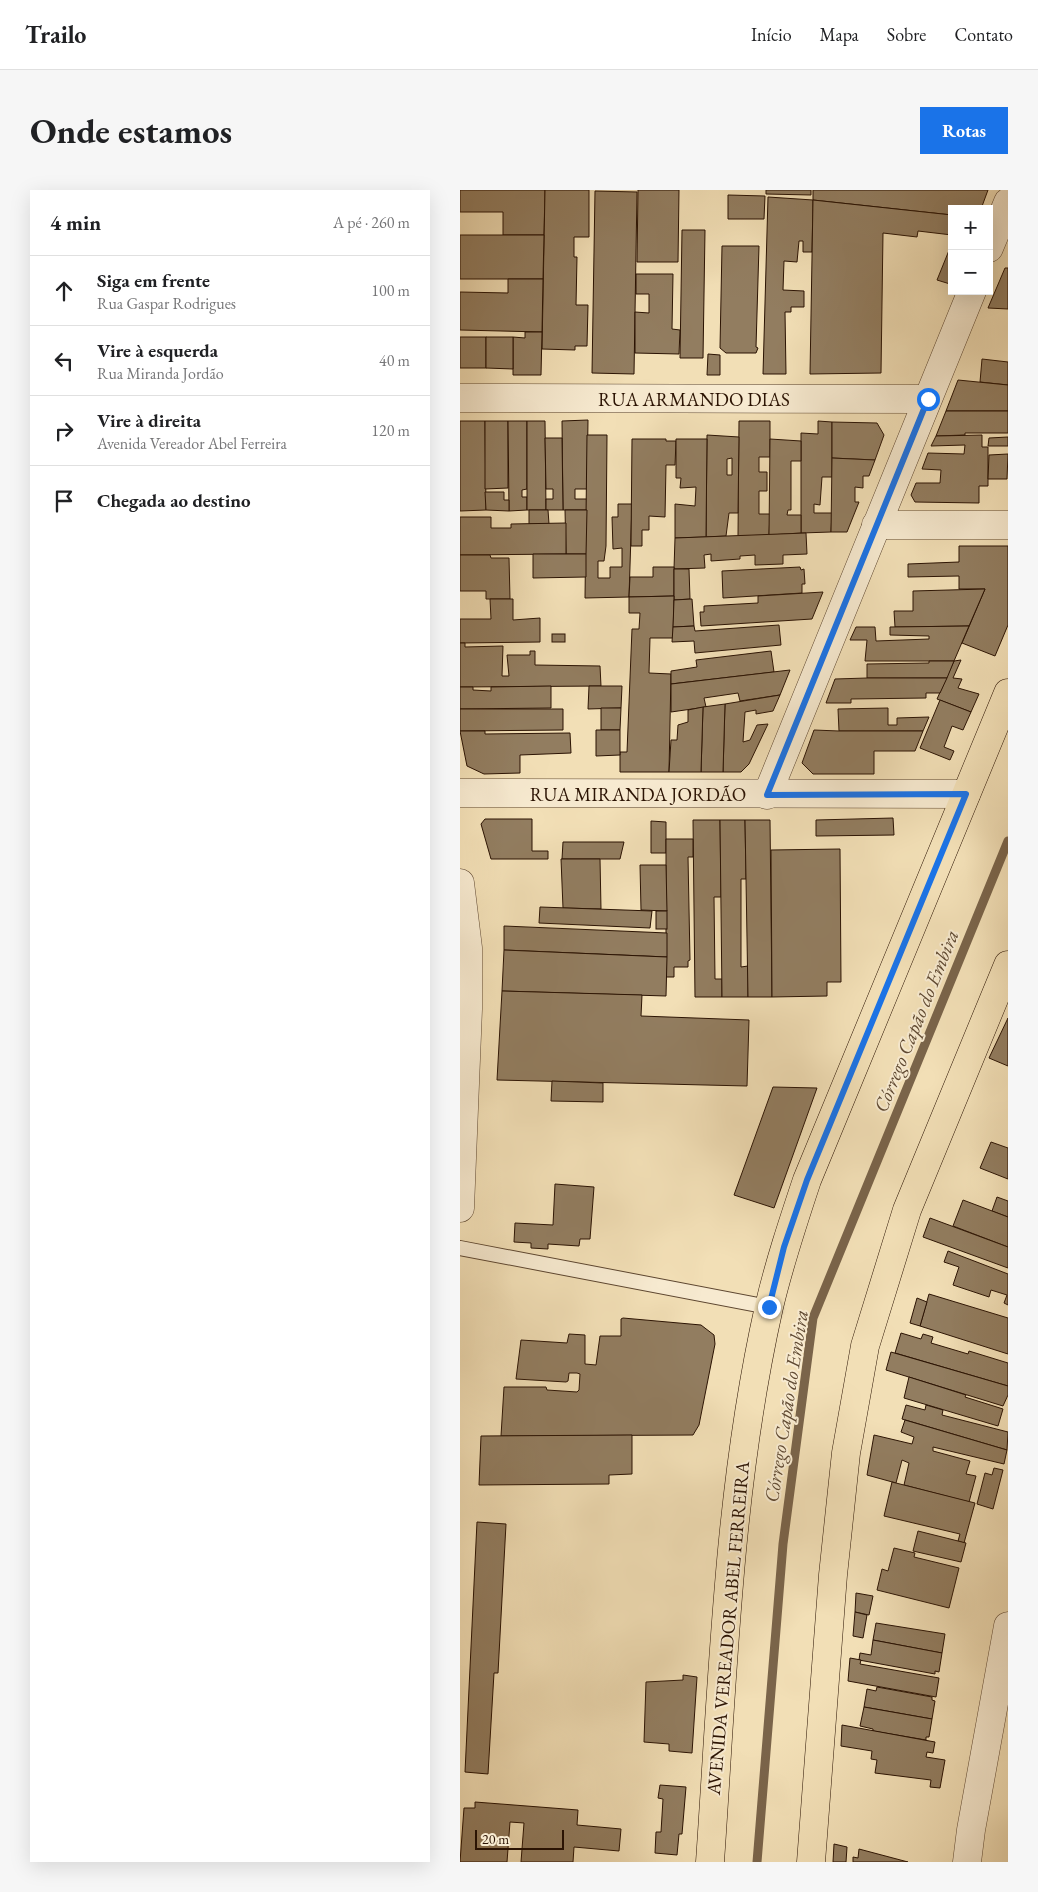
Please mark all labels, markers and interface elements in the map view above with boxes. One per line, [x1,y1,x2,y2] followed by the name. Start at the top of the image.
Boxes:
[25,19,86,50] text: Trailo
[751,23,792,46] text: Início
[820,23,859,46] text: Mapa
[887,23,926,46] text: Sobre
[954,23,1013,46] text: Contato
[920,107,1008,154] button: Rotas
[30,108,232,153] text: Onde estamos
[948,205,993,295] map controls
[948,205,993,250] button: +
[50,209,101,236] text: 4 min
[333,212,410,233] text: A pé · 260 m
[948,250,993,295] button: −
[97,268,210,293] text: Siga em frente
[50,277,78,305] icon: ahead
[371,280,410,301] text: 100 m
[97,293,236,314] text: Rua Gaspar Rodrigues
[97,338,218,363] text: Vire à esquerda
[50,347,78,375] icon: left
[379,350,410,371] text: 40 m
[97,363,224,384] text: Rua Miranda Jordão
[598,387,790,412] street label: RUA ARMANDO DIAS
[917,388,940,411] route start
[97,408,201,433] text: Vire à direita
[50,417,78,445] icon: right
[371,420,410,441] text: 120 m
[97,433,287,454] text: Avenida Vereador Abel Ferreira
[50,487,78,515] icon: arrive
[97,488,251,513] text: Chegada ao destino
[530,782,746,807] street label: RUA MIRANDA JORDÃO
[868,926,964,1116] water label: Córrego Capão do Embira
[758,1296,781,1319] route end
[758,1308,814,1504] water label: Córrego Capão do Embira
[701,1459,755,1797] street label: AVENIDA VEREADOR ABEL FERREIRA
[475,1827,564,1850] scale bar
[482,1830,509,1848] text: 20 m

